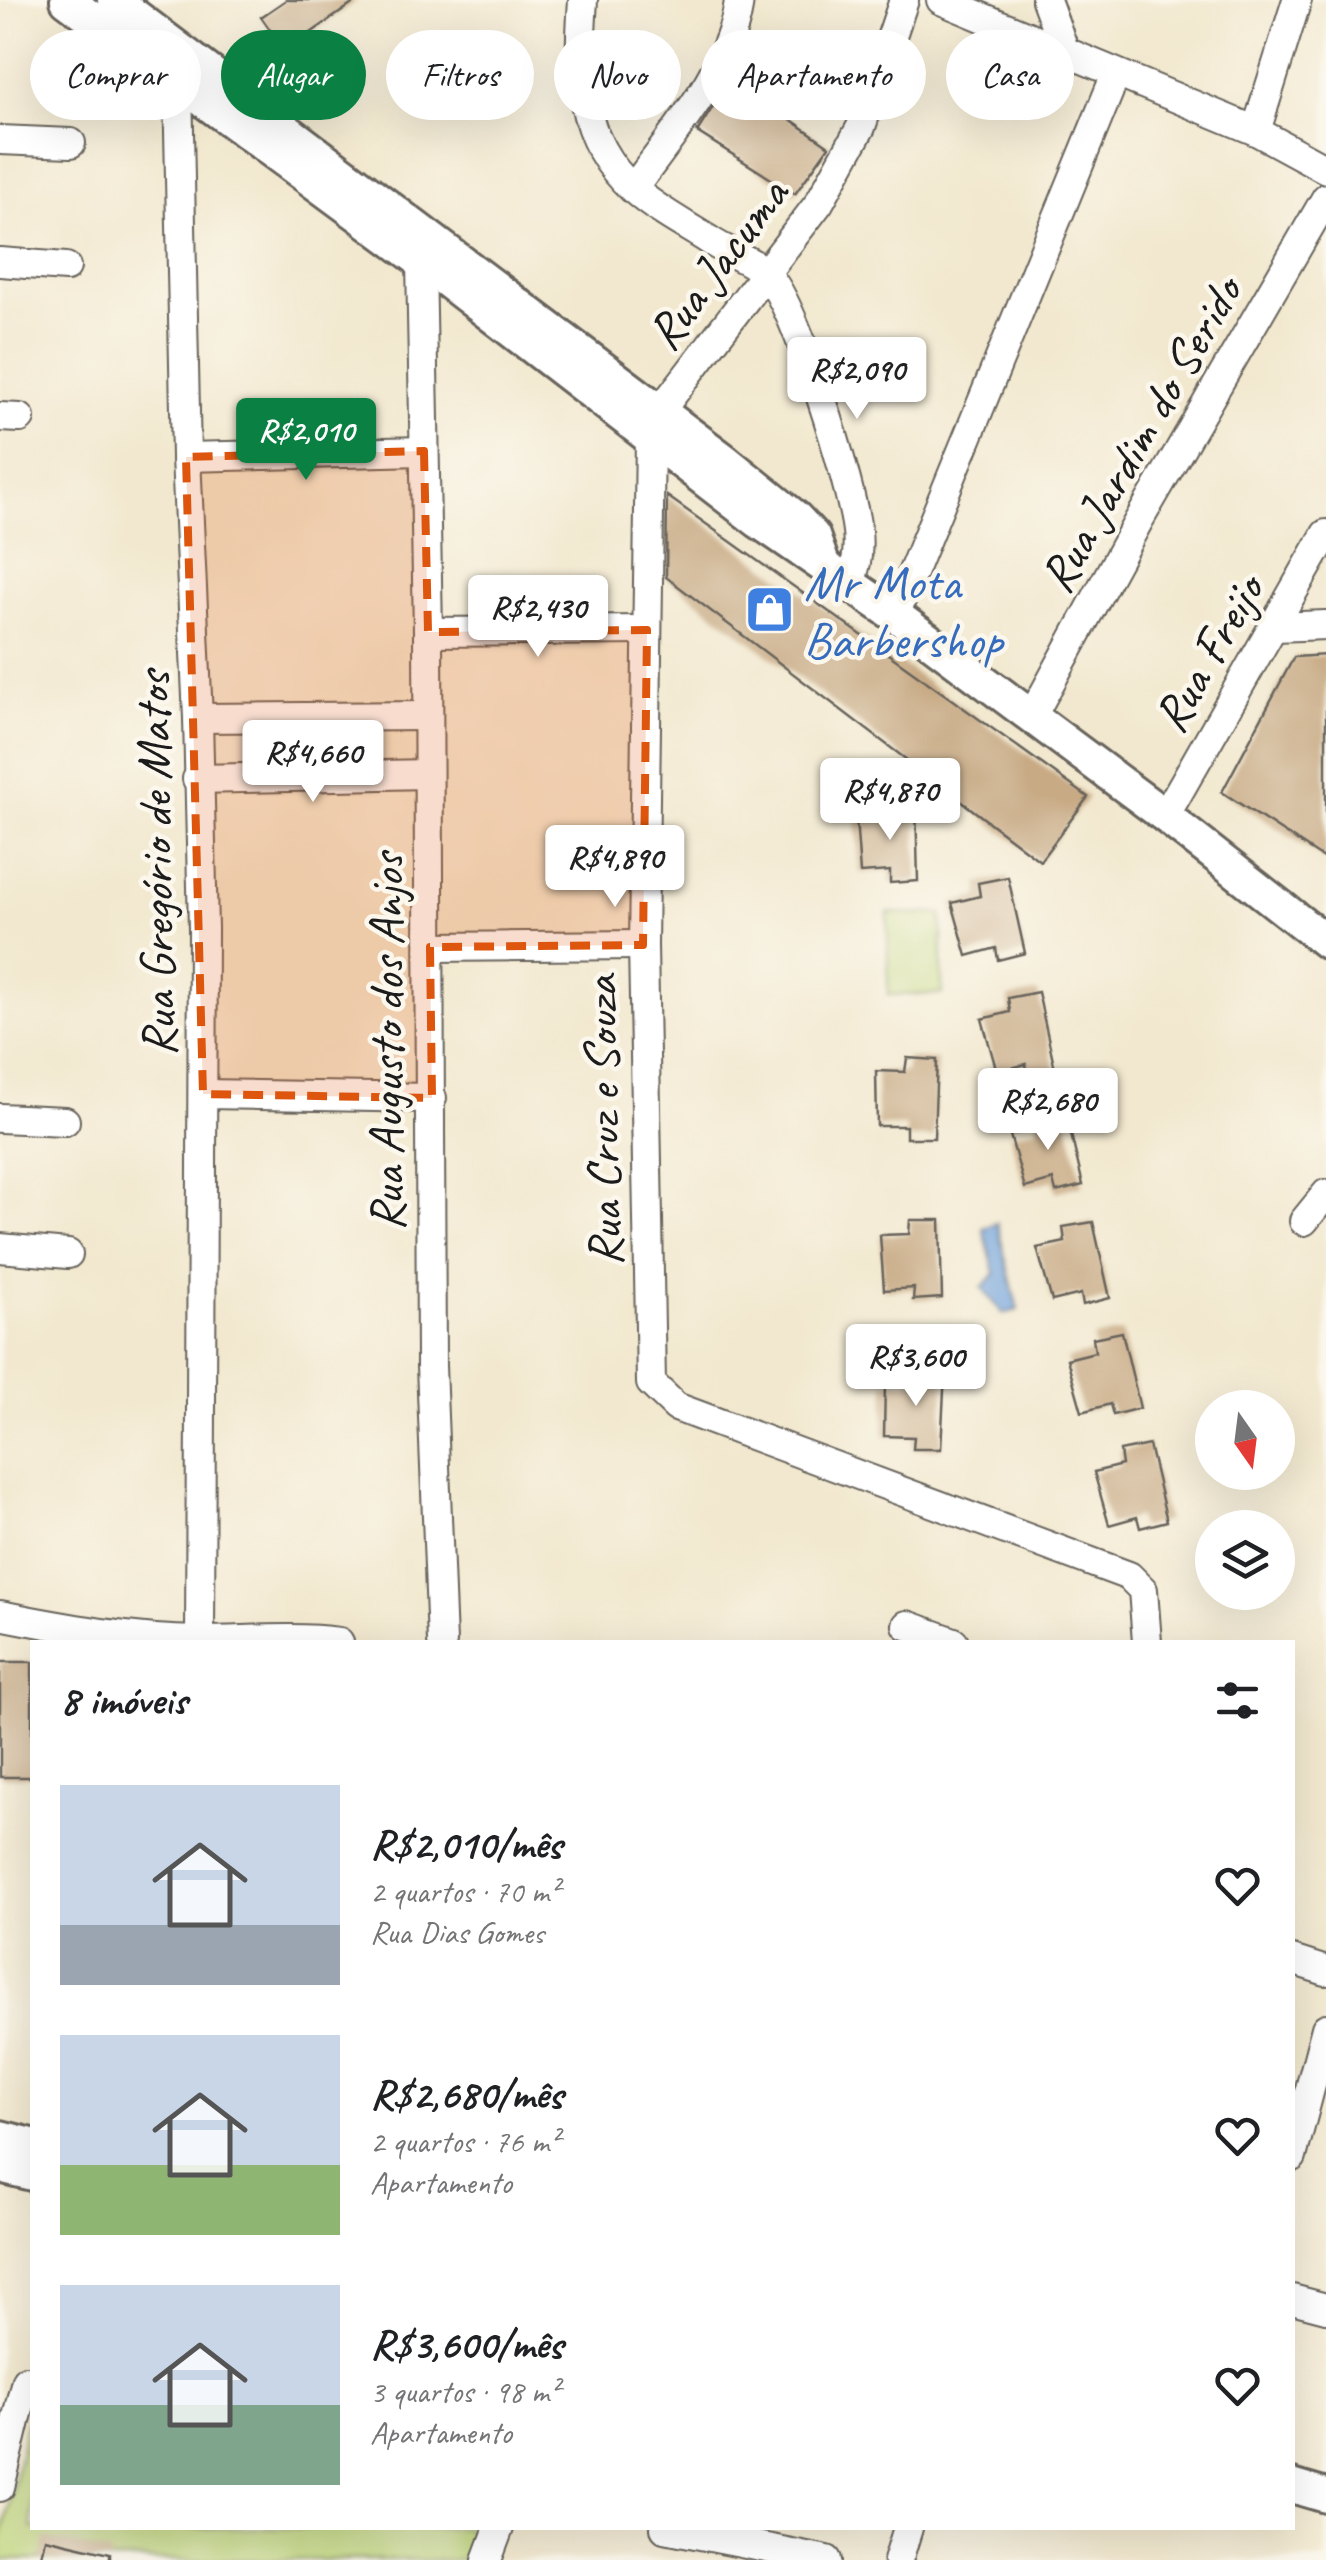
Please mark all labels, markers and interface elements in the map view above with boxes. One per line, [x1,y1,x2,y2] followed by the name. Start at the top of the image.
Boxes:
[30,30,201,120] chip: Comprar
[221,30,366,120] chip: Alugar
[386,30,534,120] chip: Filtros
[554,30,681,120] chip: Novo
[701,30,926,120] chip: Apartamento
[946,30,1074,120] chip: Casa
[632,163,804,362] street label: Rua Jacuma
[1025,261,1259,604] street label: Rua Jardim do Serido
[765,337,949,422] pin: R$2,090
[809,349,905,390] text: R$2,090
[214,398,398,483] pin: R$2,010
[258,410,354,451] text: R$2,010
[804,551,1005,672] place label: Mr Mota Barbershop
[1138,560,1281,743] street label: Rua Freijo
[446,575,630,660] pin: R$2,430
[743,584,795,636] shop icon: Mr Mota Barbershop
[490,587,586,628] text: R$2,430
[121,666,190,1057] street label: Rua Gregório de Matos
[221,720,405,805] pin: R$4,660
[264,732,362,773] text: R$4,660
[798,758,982,843] pin: R$4,870
[842,770,938,811] text: R$4,870
[523,825,707,910] pin: R$4,890
[567,837,663,878] text: R$4,890
[355,849,418,1231] street label: Rua Augusto dos Anjos
[568,972,637,1267] street label: Rua Cruz e Souza
[956,1068,1140,1153] pin: R$2,680
[1000,1080,1096,1121] text: R$2,680
[824,1324,1008,1409] pin: R$3,600
[868,1336,964,1377] text: R$3,600
[1195,1390,1295,1490] north arrow
[1195,1390,1295,1610] map controls
[1195,1510,1295,1610] button: layers
[1210,1673,1265,1728] icon: filters
[60,1674,187,1727] text: 8 imóveis
[370,1818,562,1871] text: R$2,010/mês
[140,1825,260,1945] icon: home
[1210,1858,1265,1913] icon: heart
[370,1871,559,1912] text: 2 quartos · 70 m²
[370,1912,544,1953] text: Rua Dias Gomes
[370,2068,563,2121] text: R$2,680/mês
[140,2075,260,2195] icon: home
[1210,2108,1265,2163] icon: heart
[370,2121,559,2162] text: 2 quartos · 76 m²
[370,2162,512,2203] text: Apartamento
[370,2318,563,2371] text: R$3,600/mês
[140,2325,260,2445] icon: home
[1210,2358,1265,2413] icon: heart
[370,2371,559,2412] text: 3 quartos · 98 m²
[370,2412,512,2453] text: Apartamento

